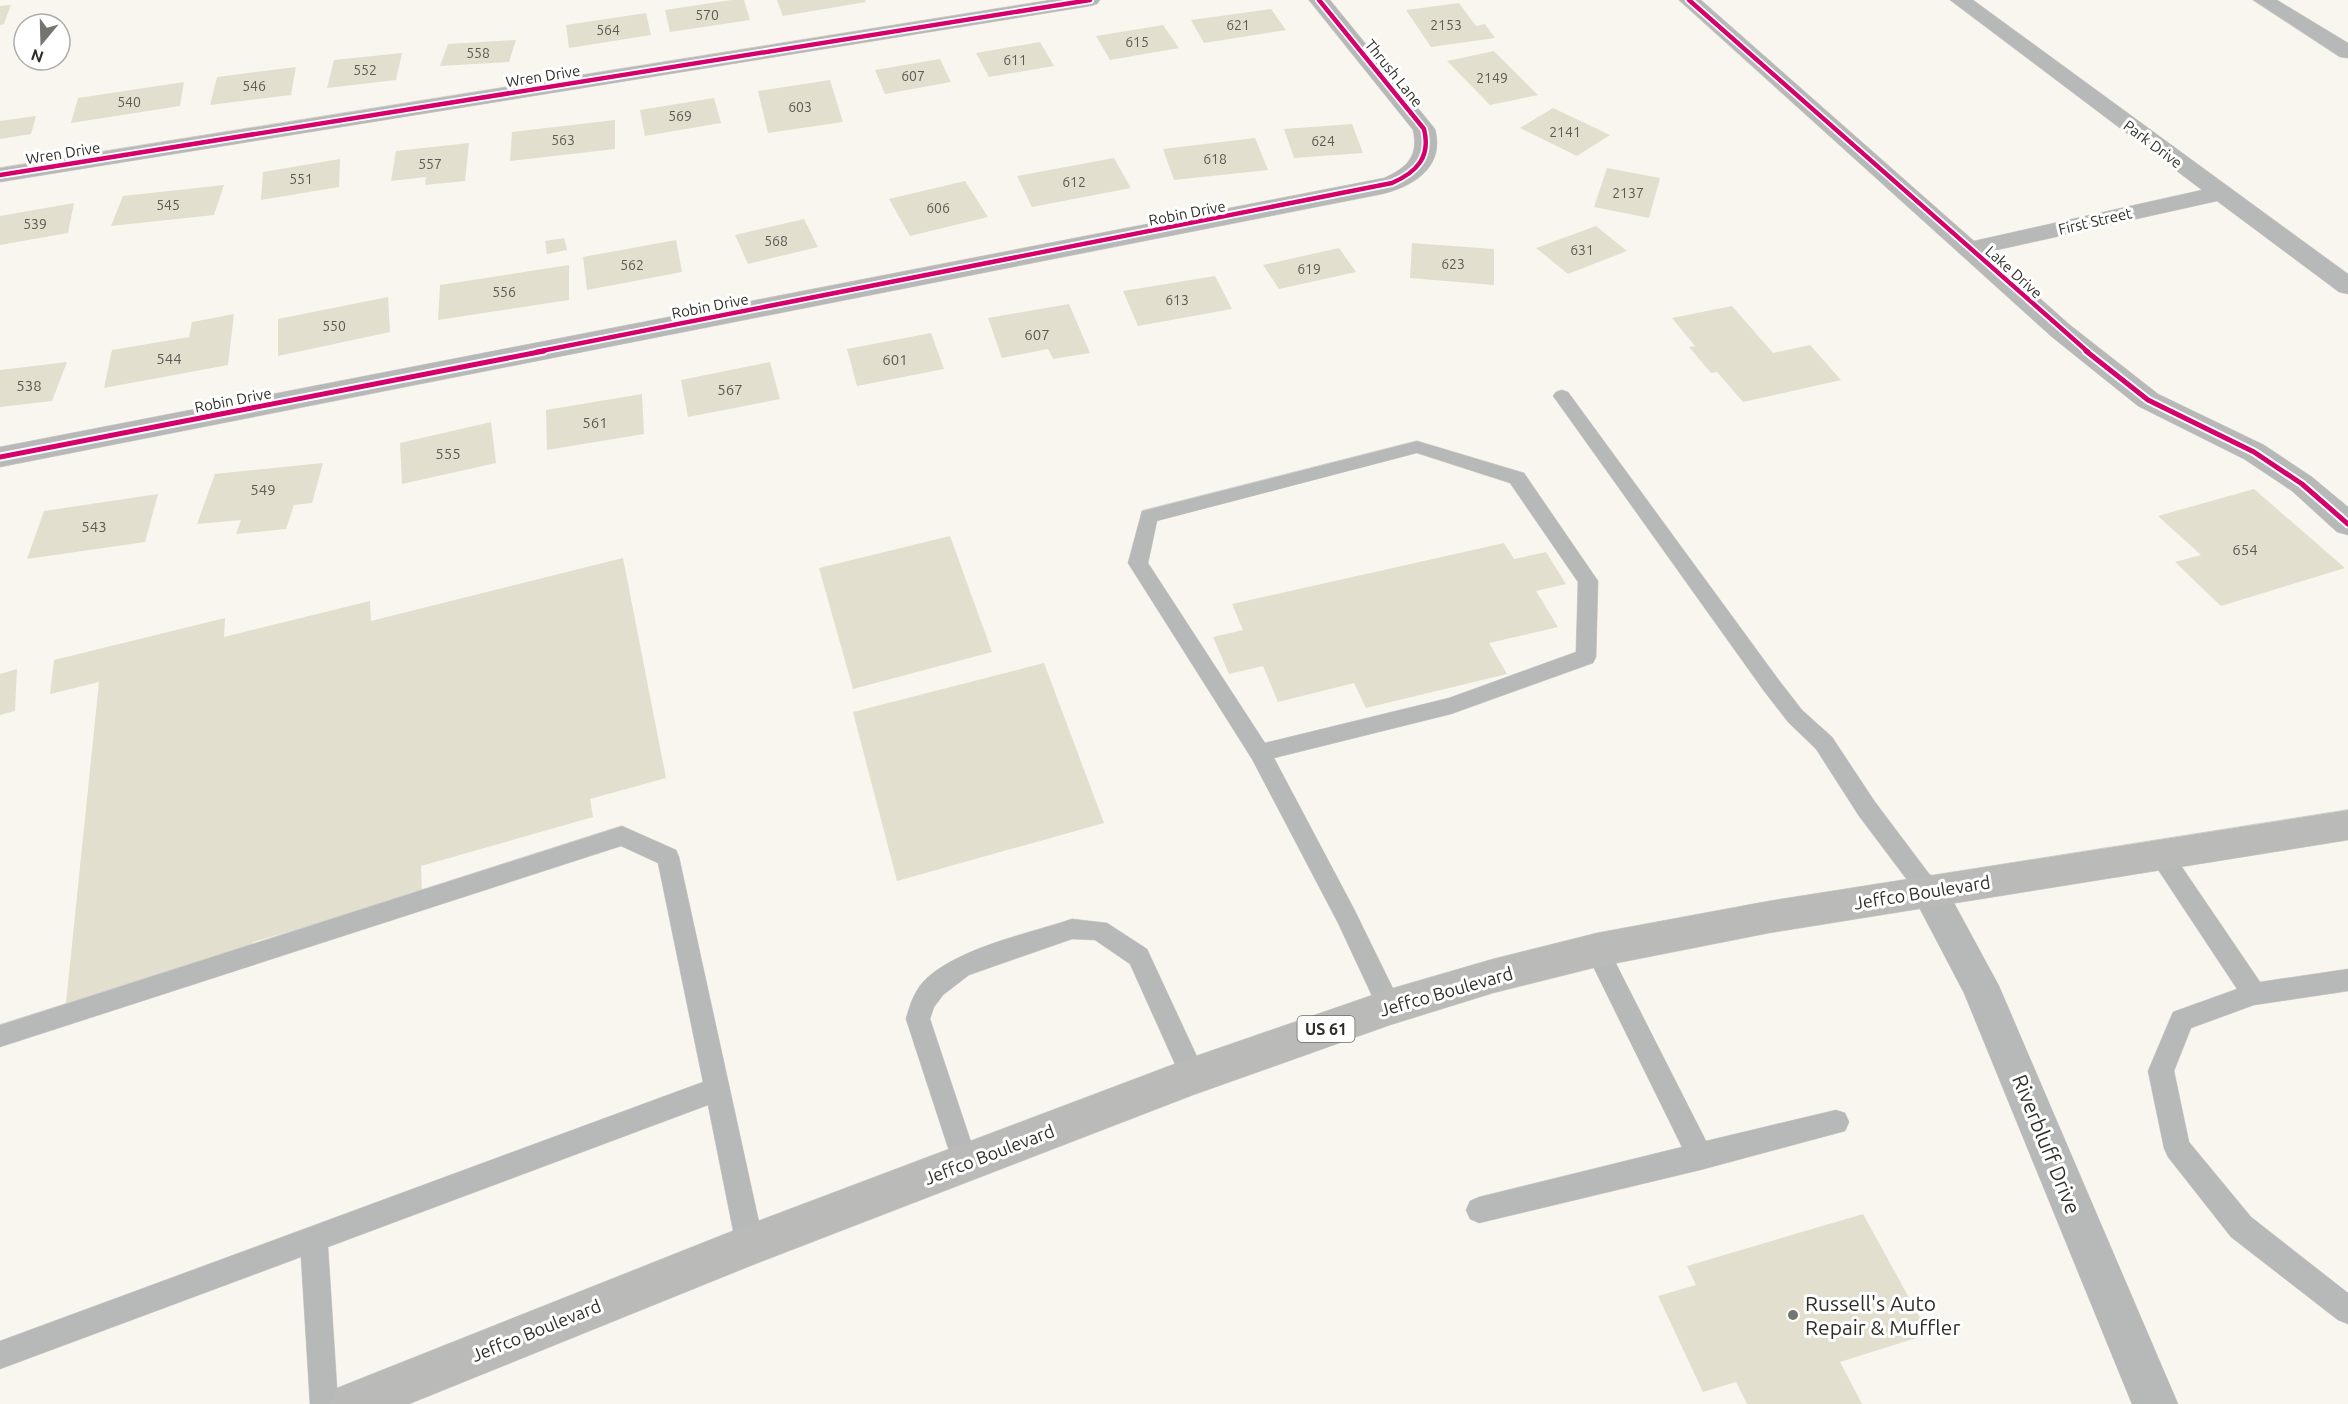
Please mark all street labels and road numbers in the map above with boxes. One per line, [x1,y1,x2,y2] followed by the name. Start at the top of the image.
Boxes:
[1362,36,1426,110] street label: Thrush Lane
[505,62,581,90] street label: Wren Drive
[2120,117,2186,171] street label: Park Drive
[25,139,101,167] street label: Wren Drive
[1147,197,1227,229] street label: Robin Drive
[2057,204,2134,238] street label: First Street
[1982,242,2046,302] street label: Lake Drive
[670,290,750,322] street label: Robin Drive
[193,384,273,416] street label: Robin Drive
[1852,871,1992,913] street label: Jeffco Boulevard
[1377,962,1515,1020] street label: Jeffco Boulevard
[1298,1016,1354,1042] road number: US 61
[2008,1071,2086,1217] street label: Riverbluff Drive
[921,1120,1057,1188] street label: Jeffco Boulevard
[468,1295,604,1365] street label: Jeffco Boulevard

